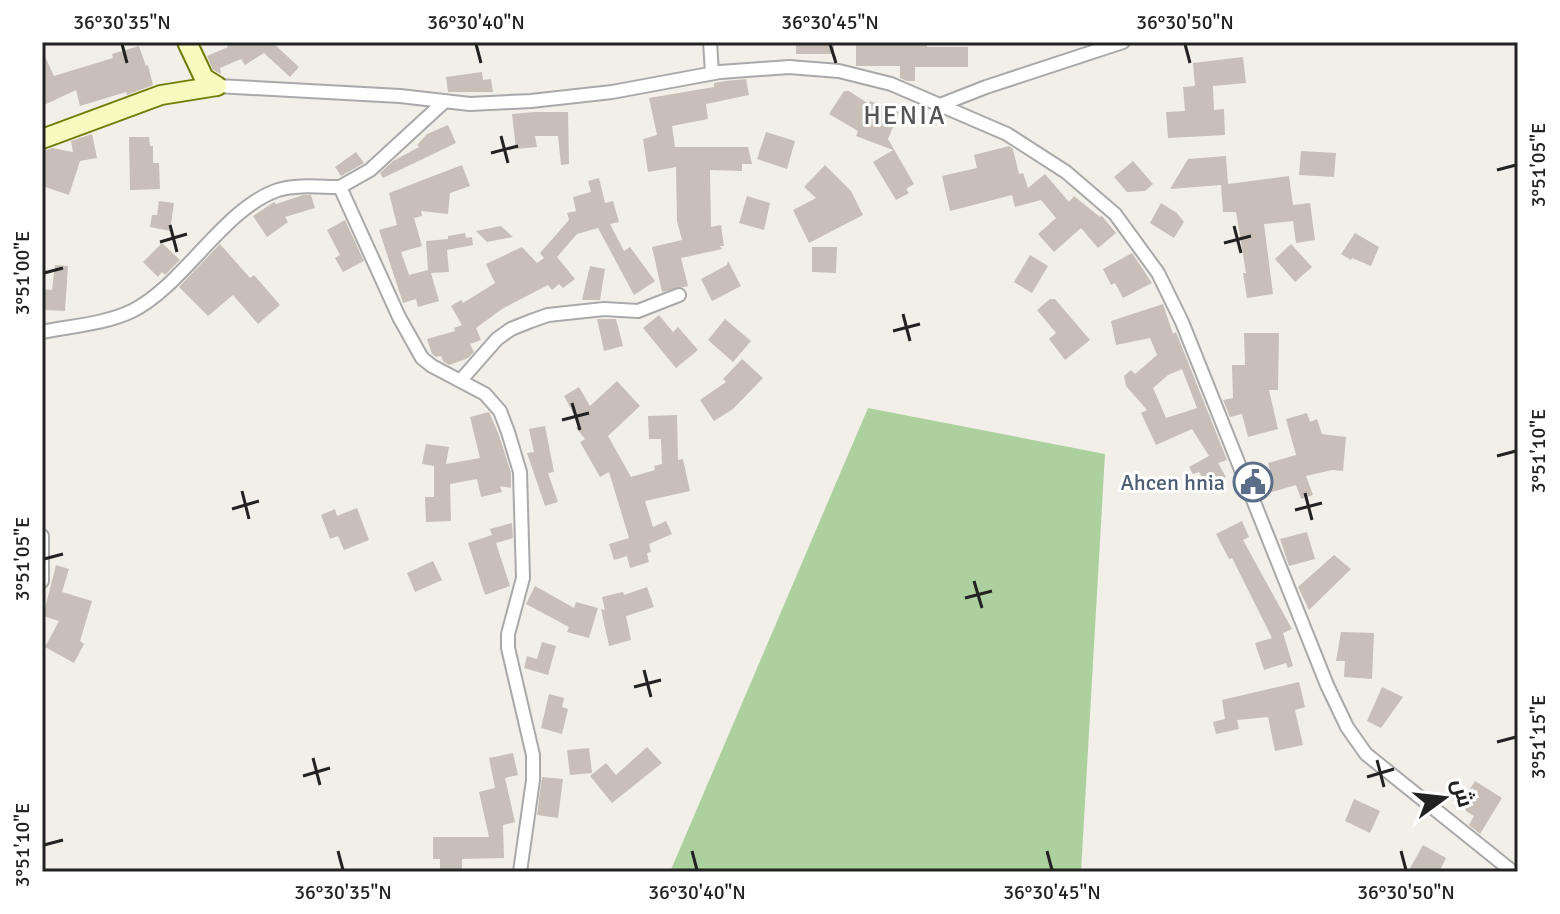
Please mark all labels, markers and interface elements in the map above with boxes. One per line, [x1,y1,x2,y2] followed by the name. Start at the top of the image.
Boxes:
[73,10,171,35] text: 36°30'35"N
[427,10,525,35] text: 36°30'40"N
[781,10,879,35] text: 36°30'45"N
[1136,10,1234,35] text: 36°30'50"N
[863,100,947,132] district label: HENIA
[1526,123,1551,207] text: 3°51'05"E
[10,231,35,315] text: 3°51'00"E
[1526,409,1551,493] text: 3°51'10"E
[1232,461,1274,503] public building icon: Ahcen hnia
[1120,469,1225,496] place label: Ahcen hnia
[10,517,35,601] text: 3°51'05"E
[1526,695,1551,779] text: 3°51'15"E
[1404,758,1484,838] north arrow
[1446,776,1480,810] text: ش
[10,803,35,887] text: 3°51'10"E
[294,880,392,905] text: 36°30'35"N
[648,880,746,905] text: 36°30'40"N
[1003,880,1101,905] text: 36°30'45"N
[1357,880,1455,905] text: 36°30'50"N

